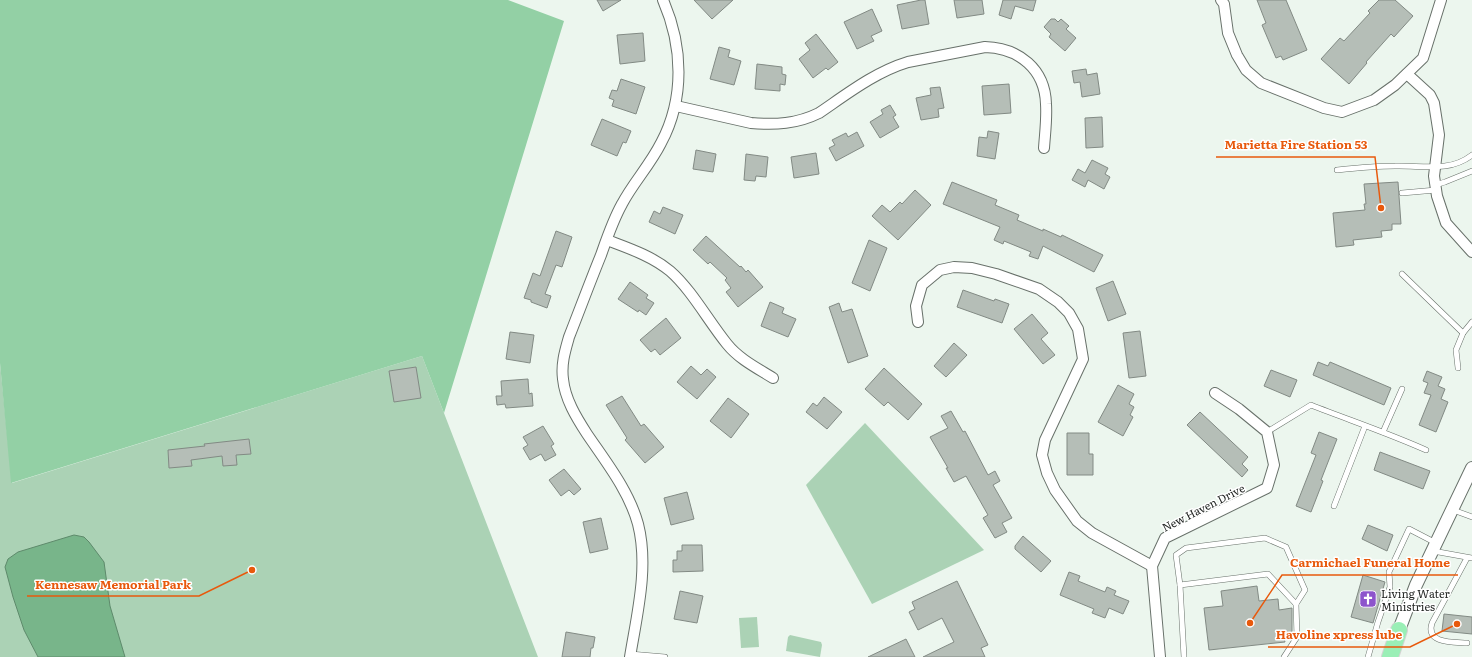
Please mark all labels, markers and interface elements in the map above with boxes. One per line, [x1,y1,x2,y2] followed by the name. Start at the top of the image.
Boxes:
[1216,133,1375,157] callout: Marietta Fire Station 53
[1224,135,1368,153] text: Marietta Fire Station 53
[1159,479,1247,535] street label: New Haven Drive
[1282,551,1458,575] callout: Carmichael Funeral Home
[1290,553,1450,571] text: Carmichael Funeral Home
[27,572,199,596] callout: Kennesaw Memorial Park
[35,575,192,593] text: Kennesaw Memorial Park
[1381,585,1451,614] place label: Living Water Ministries
[1358,589,1378,609] church icon: Living Water Ministries
[1268,623,1410,647] callout: Havoline xpress lube
[1276,625,1402,643] text: Havoline xpress lube

